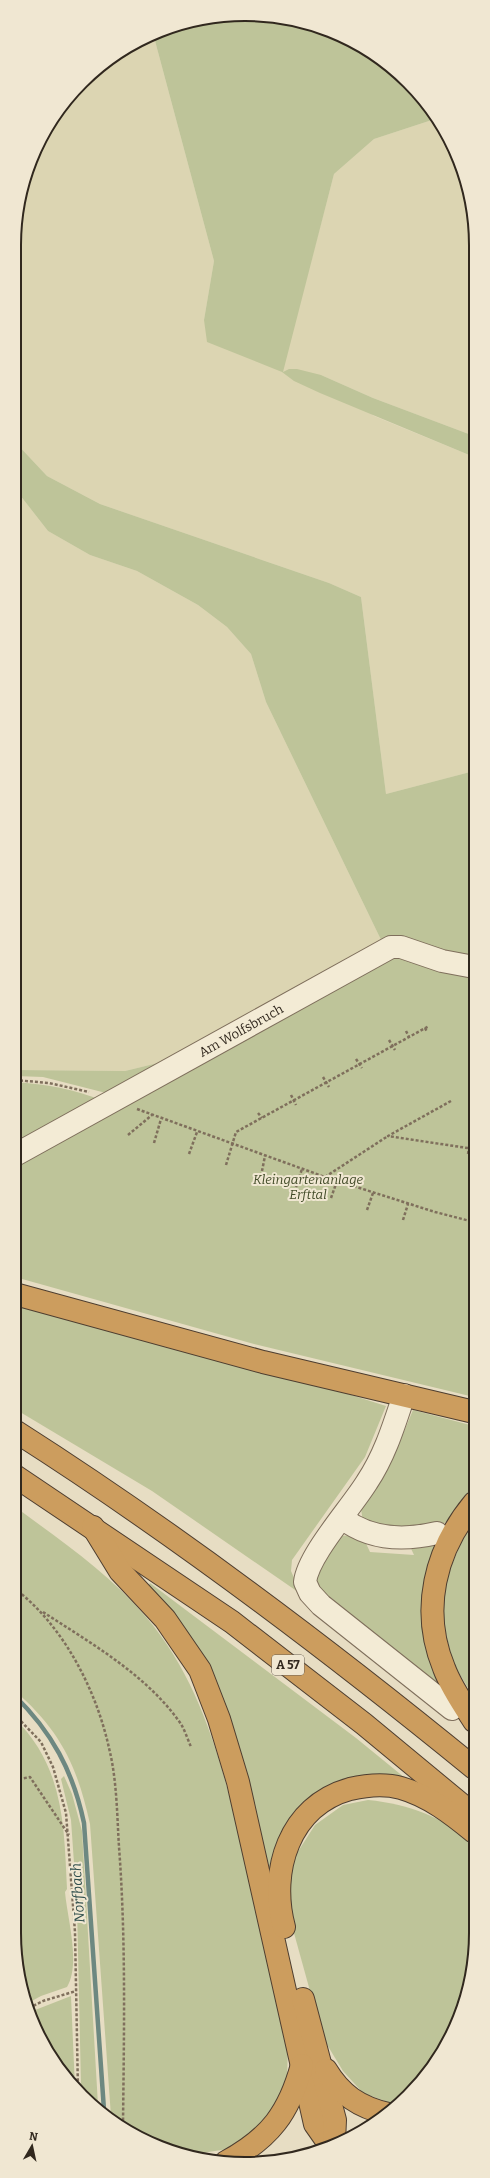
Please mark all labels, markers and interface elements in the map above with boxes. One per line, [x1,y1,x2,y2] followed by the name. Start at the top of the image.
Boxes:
[196,1001,286,1059] street label: Am Wolfsbruch
[253,1172,364,1202] park label: Kleingartenanlage Erfttal
[272,1655,304,1675] road number: A 57
[67,1862,89,1924] water label: Norfbach
[12,2126,52,2166] north arrow
[28,2130,39,2144] text: N

